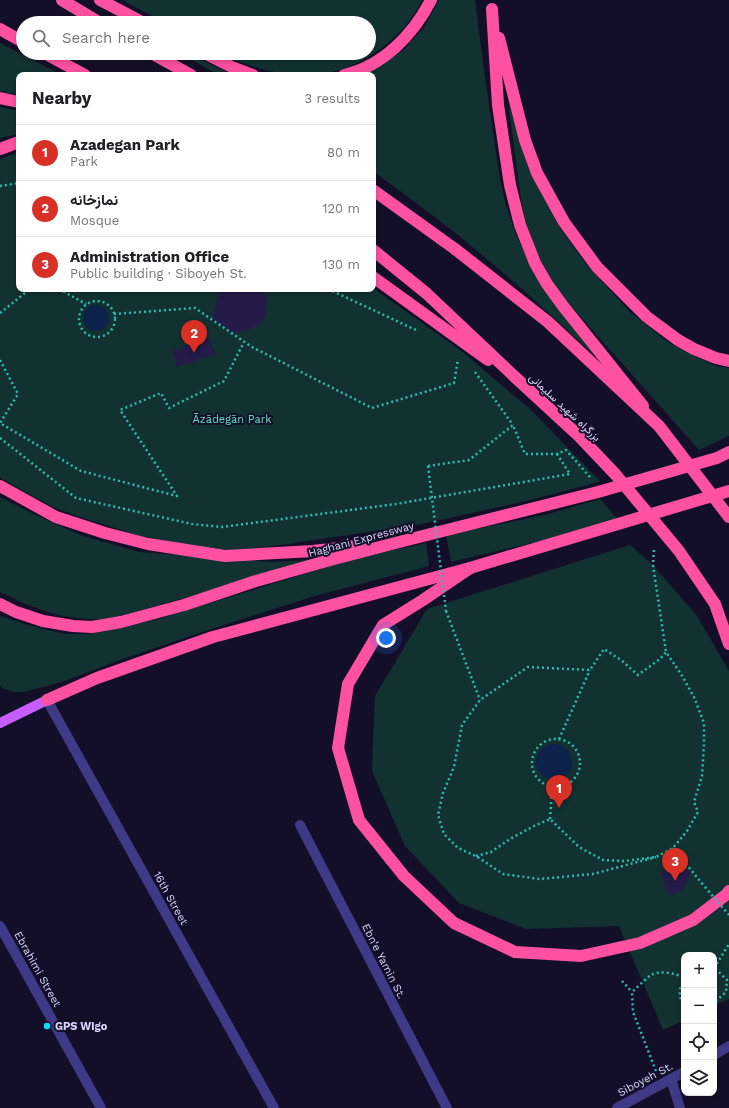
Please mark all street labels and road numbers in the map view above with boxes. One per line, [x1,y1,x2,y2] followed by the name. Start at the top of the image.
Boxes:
[526,371,603,444] street label: بزرگراه شهید سلیمانی
[307,519,416,560] street label: Haghani Expressway
[151,869,191,928] street label: 16th Street
[359,921,408,1001] street label: Ebn'e Yamin St.
[11,929,64,1010] street label: Ebrahimi Street
[616,1059,675,1099] street label: Siboyeh St.

